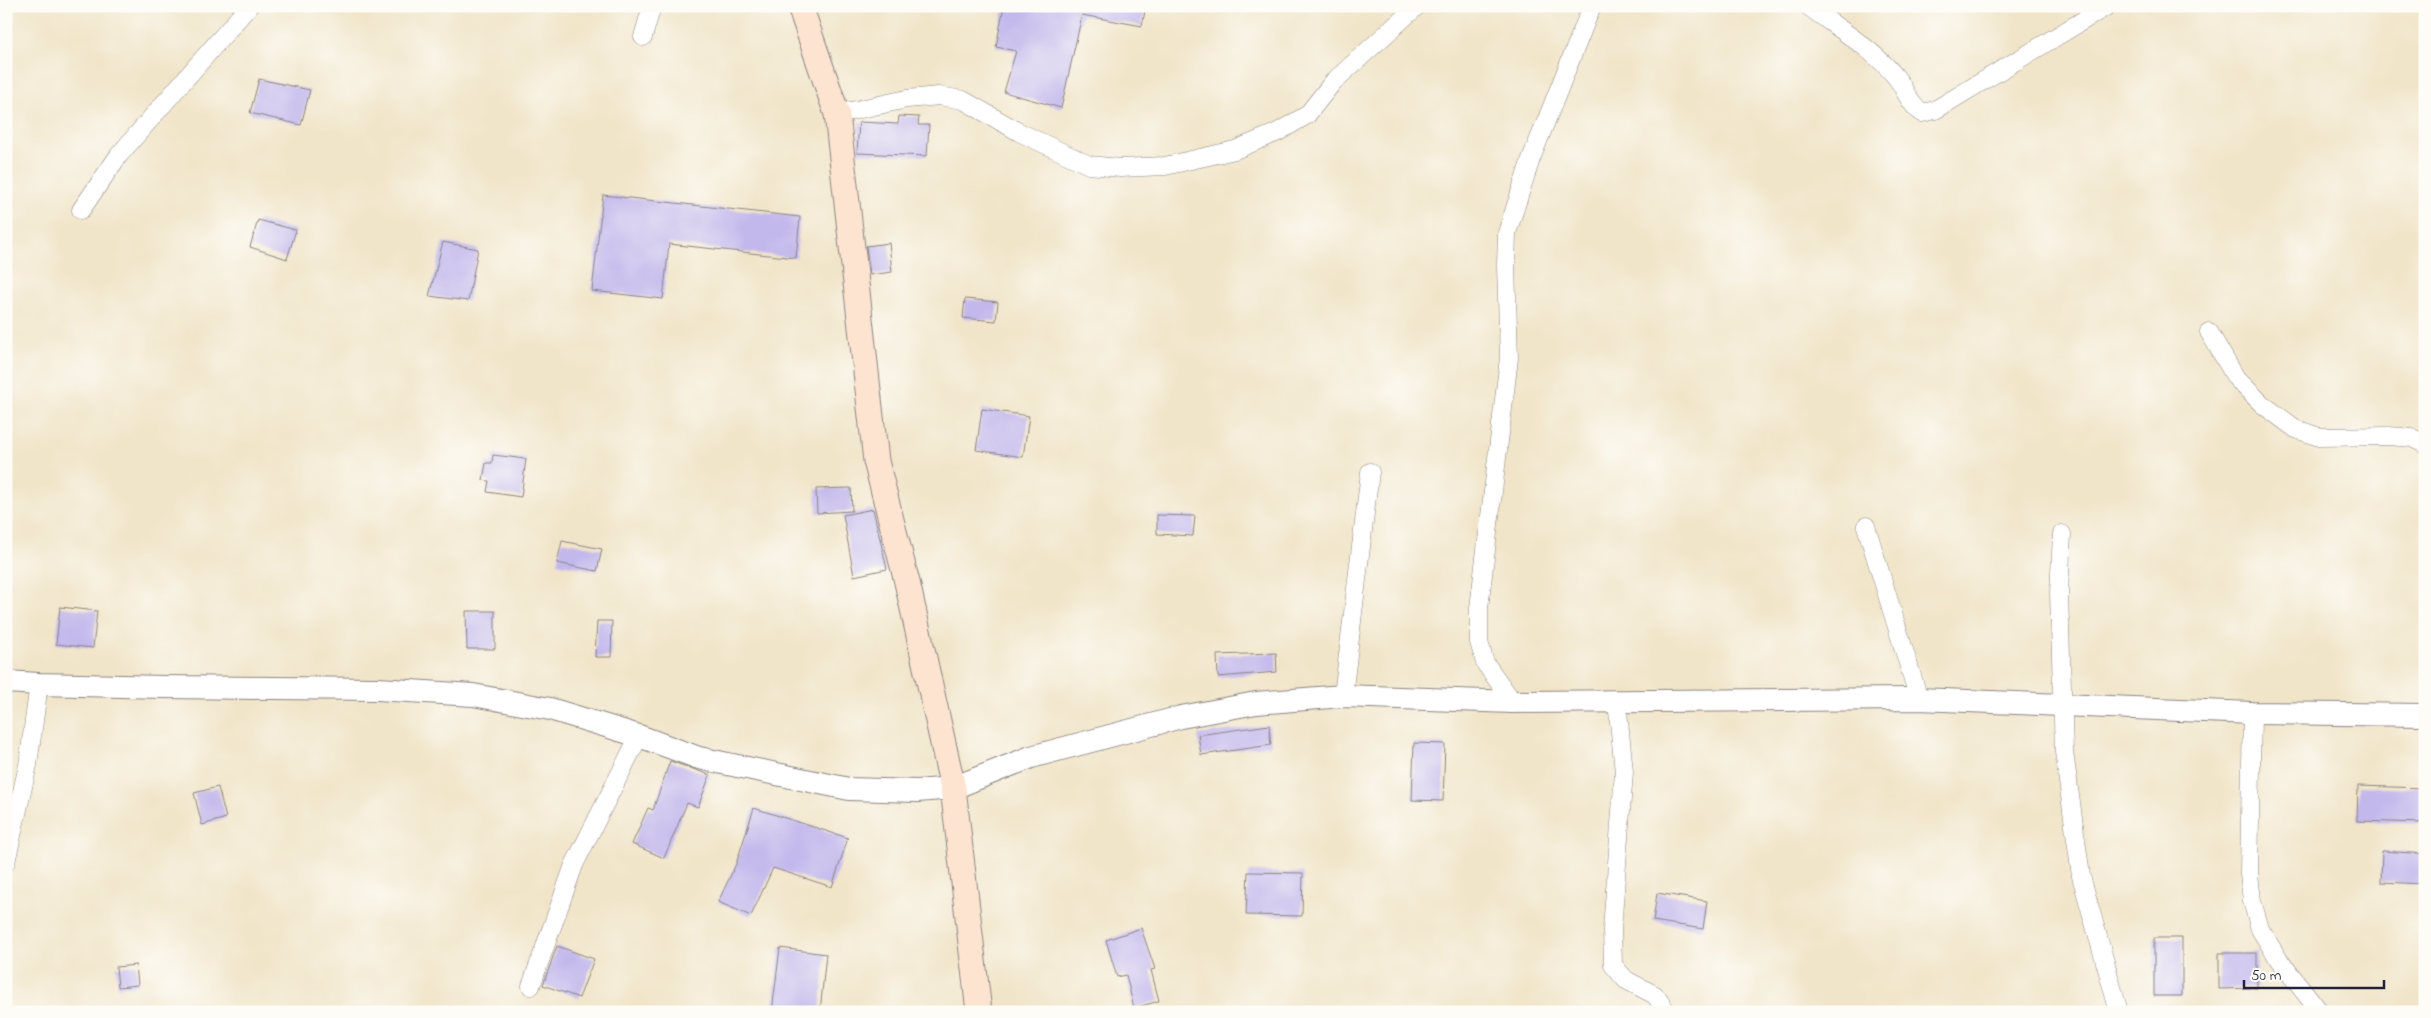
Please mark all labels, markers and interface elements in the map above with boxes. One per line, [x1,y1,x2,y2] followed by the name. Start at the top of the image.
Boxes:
[2244,958,2384,990] scale bar
[2251,965,2282,987] text: 50 m

